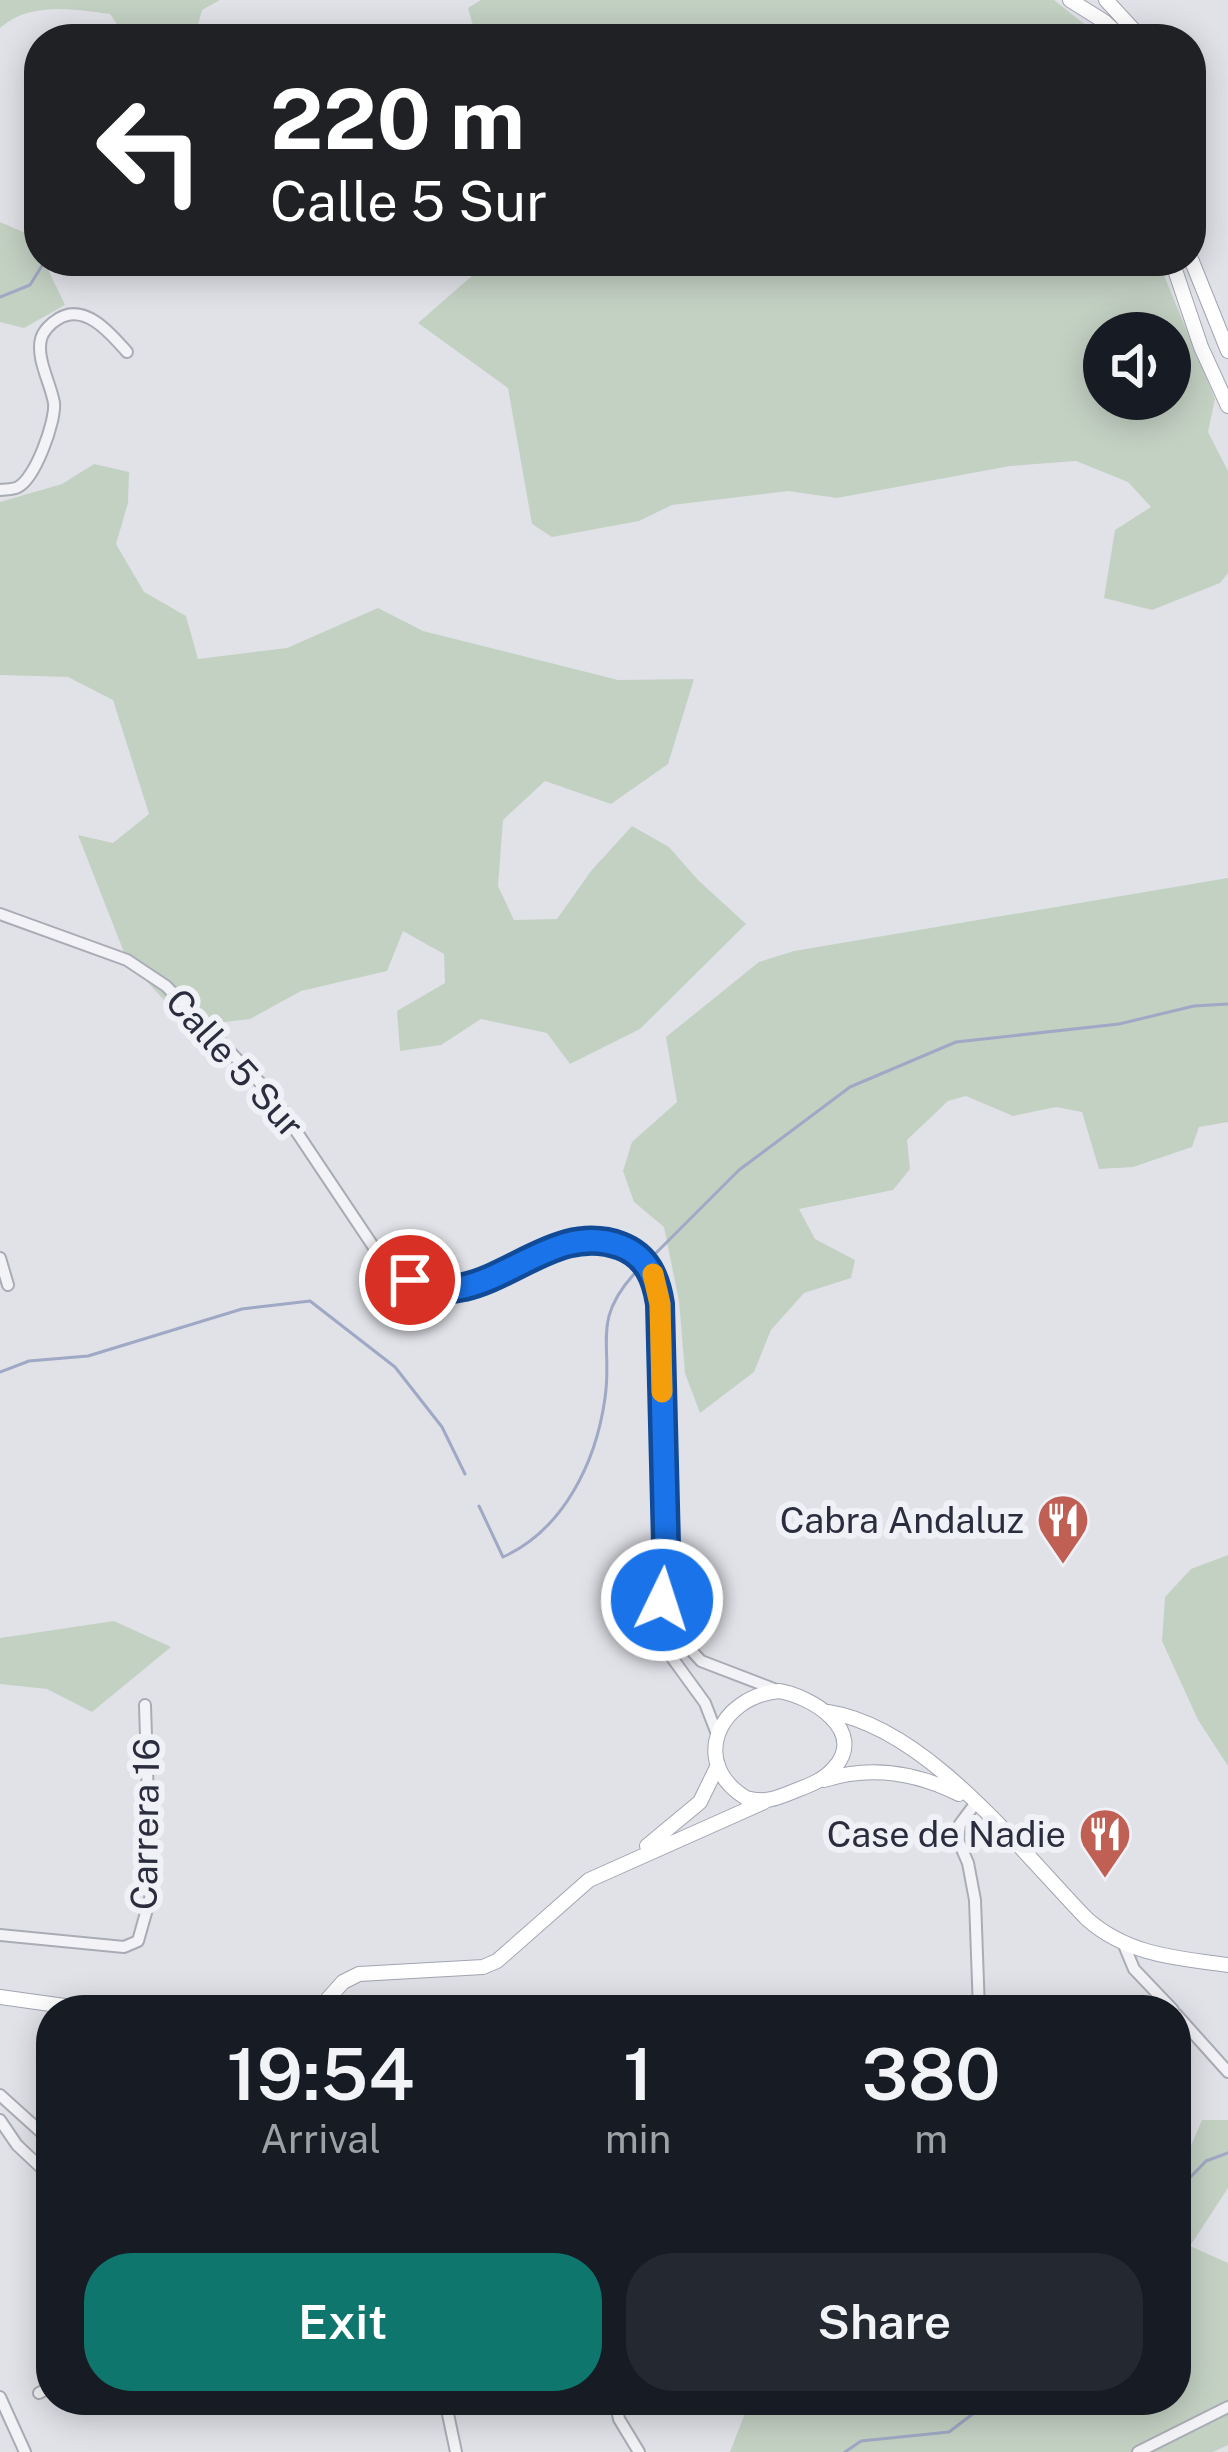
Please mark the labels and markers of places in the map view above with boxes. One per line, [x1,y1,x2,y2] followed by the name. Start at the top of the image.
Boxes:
[359,1229,461,1331] pin
[1035,1492,1091,1566] restaurant icon: Cabra Andaluz
[780,1499,1024,1541] place label: Cabra Andaluz
[1077,1806,1133,1880] restaurant icon: Case de Nadie
[827,1813,1066,1855] place label: Case de Nadie

